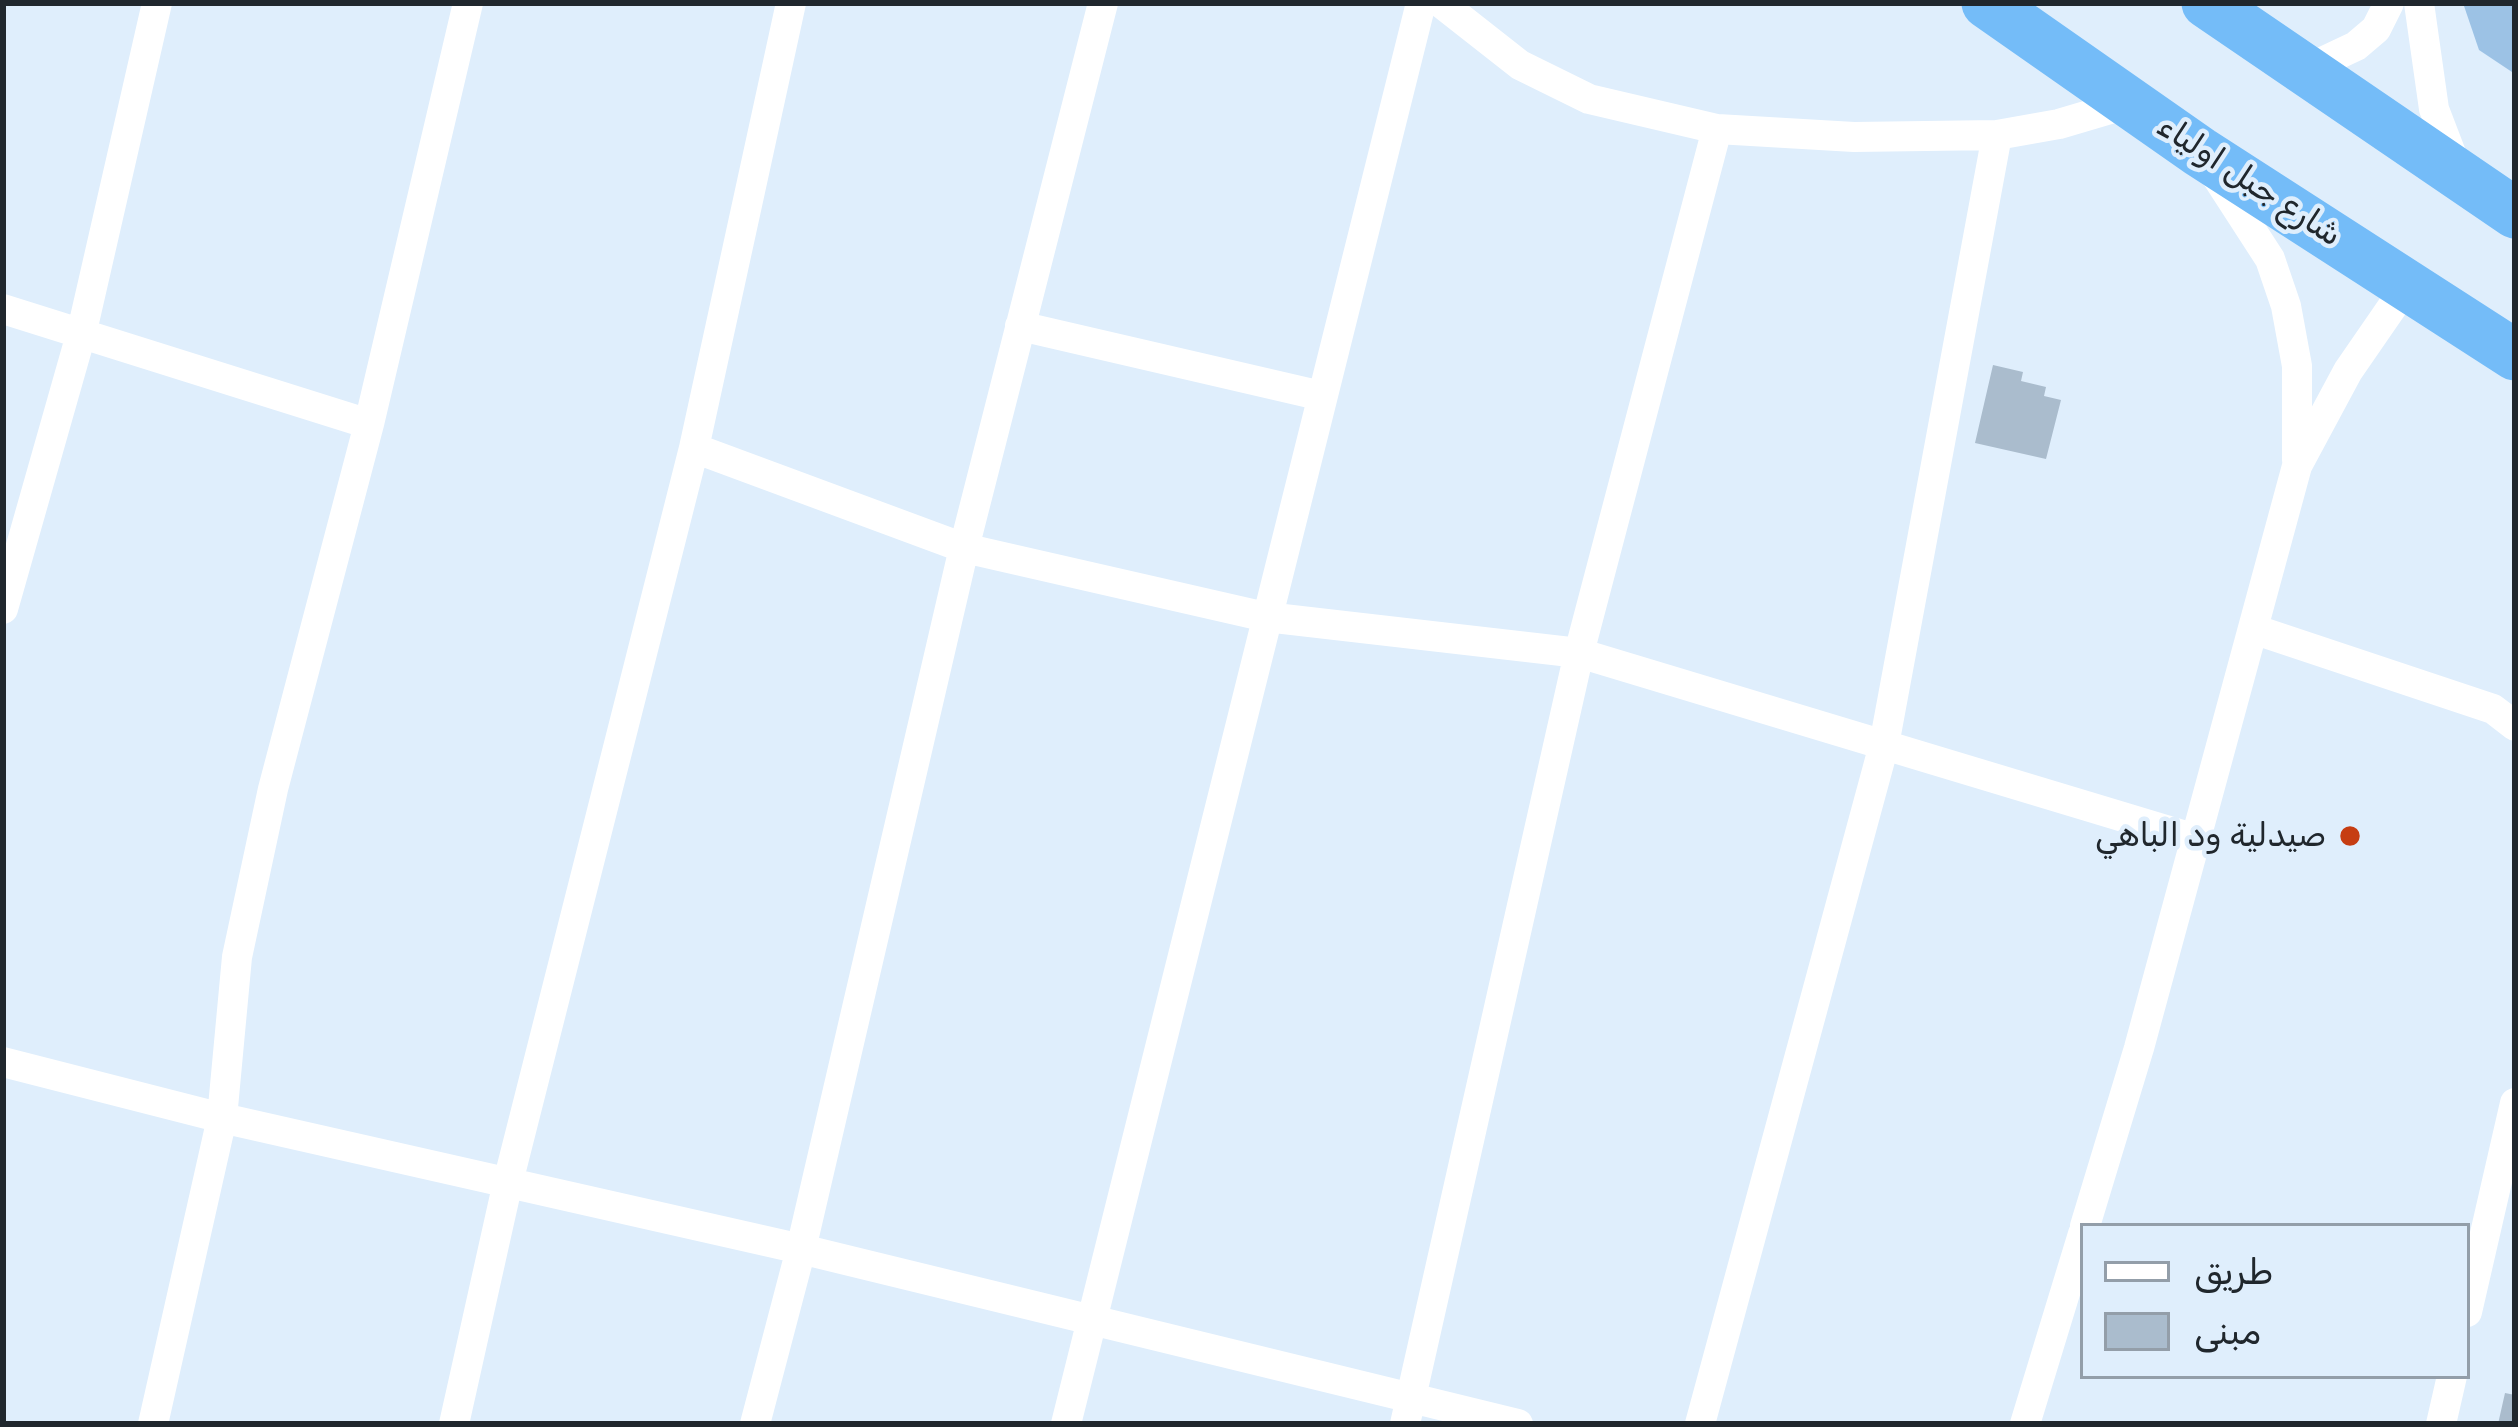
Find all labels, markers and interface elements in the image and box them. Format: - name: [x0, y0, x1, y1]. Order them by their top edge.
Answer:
- street label: شارع جبل اولياء: [2149, 107, 2349, 255]
- place label: صيدلية ود الباهي: [2095, 816, 2326, 856]
- marker: صيدلية ود الباهي: [2337, 823, 2363, 849]
- legend: [2080, 1223, 2470, 1379]
- text: طريق: [2194, 1250, 2273, 1293]
- text: مبنى: [2194, 1310, 2261, 1353]

